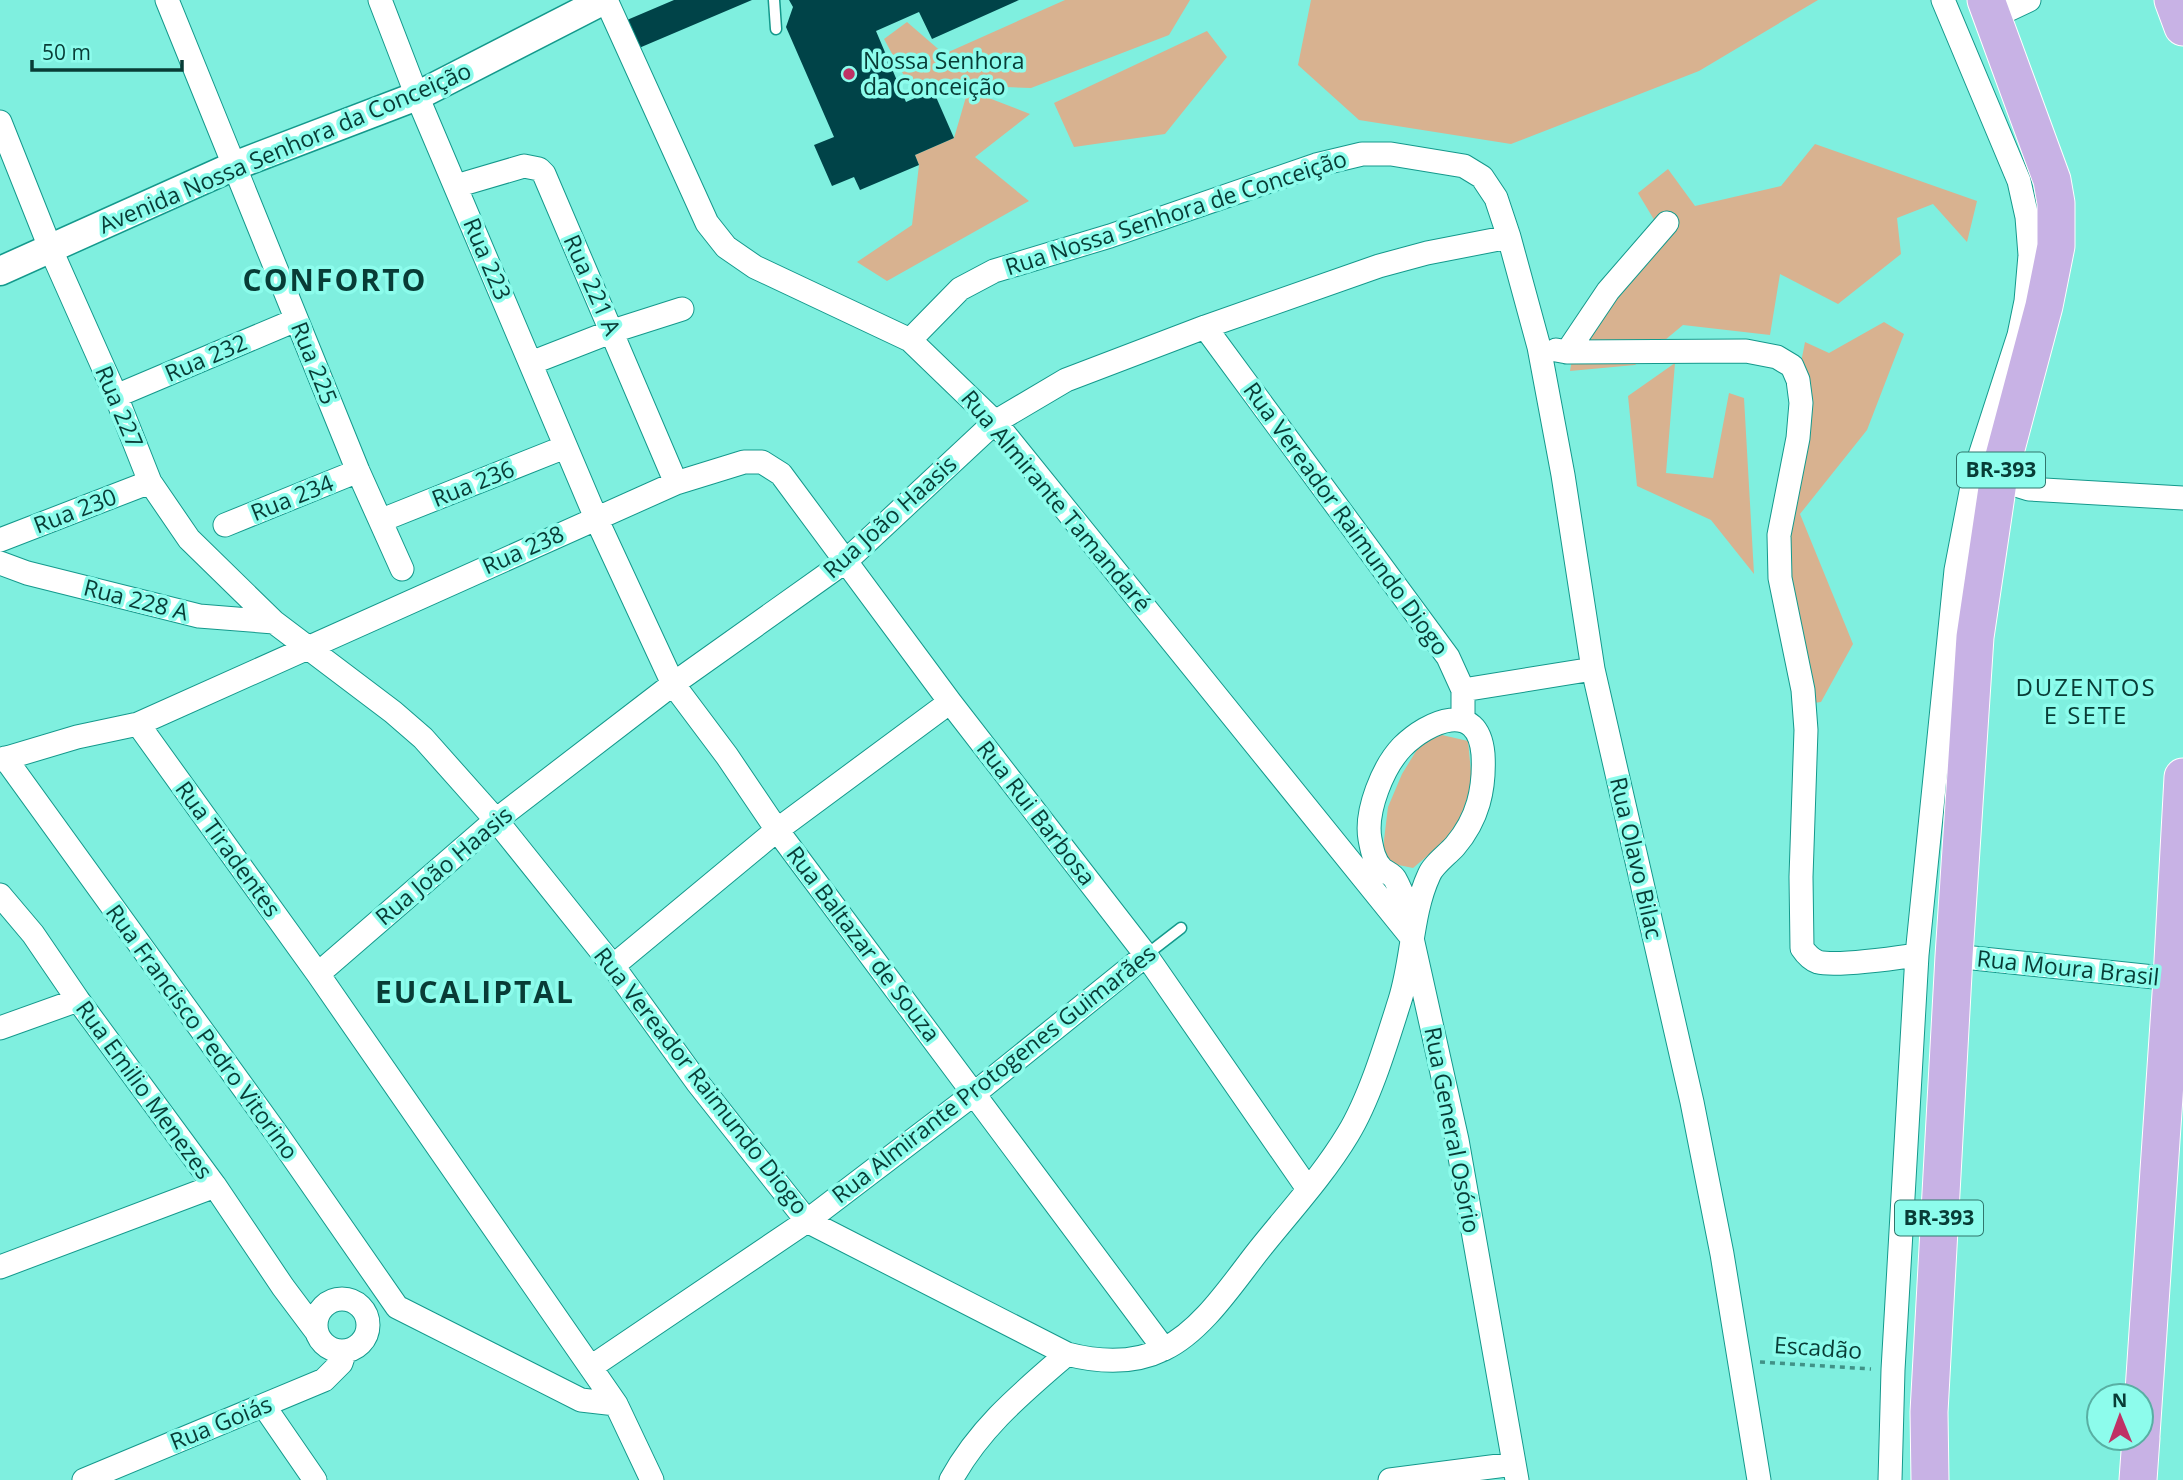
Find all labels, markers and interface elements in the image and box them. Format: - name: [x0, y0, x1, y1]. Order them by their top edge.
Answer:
- scale bar: [32, 28, 182, 72]
- text: 50 m: [42, 38, 91, 66]
- place label: Nossa Senhora da Conceição: [863, 44, 1025, 102]
- street label: Avenida Nossa Senhora da Conceição: [93, 54, 476, 240]
- marker: Nossa Senhora da Conceição: [841, 66, 857, 82]
- street label: Rua Nossa Senhora de Conceição: [1001, 142, 1351, 282]
- street label: Rua 223: [456, 213, 520, 305]
- street label: Rua 221 A: [557, 229, 629, 340]
- district label: CONFORTO: [243, 259, 427, 300]
- street label: Rua 225: [284, 317, 346, 409]
- street label: Rua 232: [160, 325, 252, 389]
- street label: Rua 227: [88, 361, 152, 453]
- street label: Rua Vereador Raimundo Diogo: [1237, 375, 1457, 662]
- street label: Rua Almirante Tamandaré: [954, 383, 1159, 618]
- street label: Rua João Haasis: [815, 448, 963, 585]
- street label: Rua 236: [427, 452, 519, 514]
- road number: BR-393: [1957, 452, 2045, 488]
- street label: Rua 234: [246, 466, 338, 528]
- street label: Rua 230: [29, 480, 121, 541]
- street label: Rua 238: [477, 517, 569, 581]
- street label: Rua 228 A: [80, 571, 192, 628]
- district label: DUZENTOS E SETE: [2015, 670, 2157, 731]
- street label: Rua Rui Barbosa: [970, 733, 1104, 892]
- street label: Rua Tiradentes: [169, 774, 289, 923]
- street label: Rua Olavo Bilac: [1603, 774, 1671, 942]
- street label: Rua João Haasis: [368, 798, 519, 932]
- street label: Rua Baltazar de Souza: [780, 839, 948, 1048]
- street label: Rua Francisco Pedro Vitorino: [99, 897, 306, 1166]
- street label: Rua Almirante Protogenes Guimarães: [825, 937, 1162, 1210]
- street label: Rua Vereador Raimundo Diogo: [587, 940, 816, 1221]
- street label: Rua Moura Brasil: [1975, 942, 2161, 993]
- district label: EUCALIPTAL: [375, 971, 575, 1012]
- street label: Rua Emilio Menezes: [69, 994, 221, 1185]
- street label: Rua General Osório: [1417, 1024, 1489, 1236]
- road number: BR-393: [1895, 1200, 1983, 1236]
- street label: Escadão: [1773, 1328, 1863, 1366]
- north arrow: [2085, 1382, 2155, 1452]
- street label: Rua Goiás: [165, 1387, 276, 1457]
- text: N: [2112, 1387, 2128, 1413]

